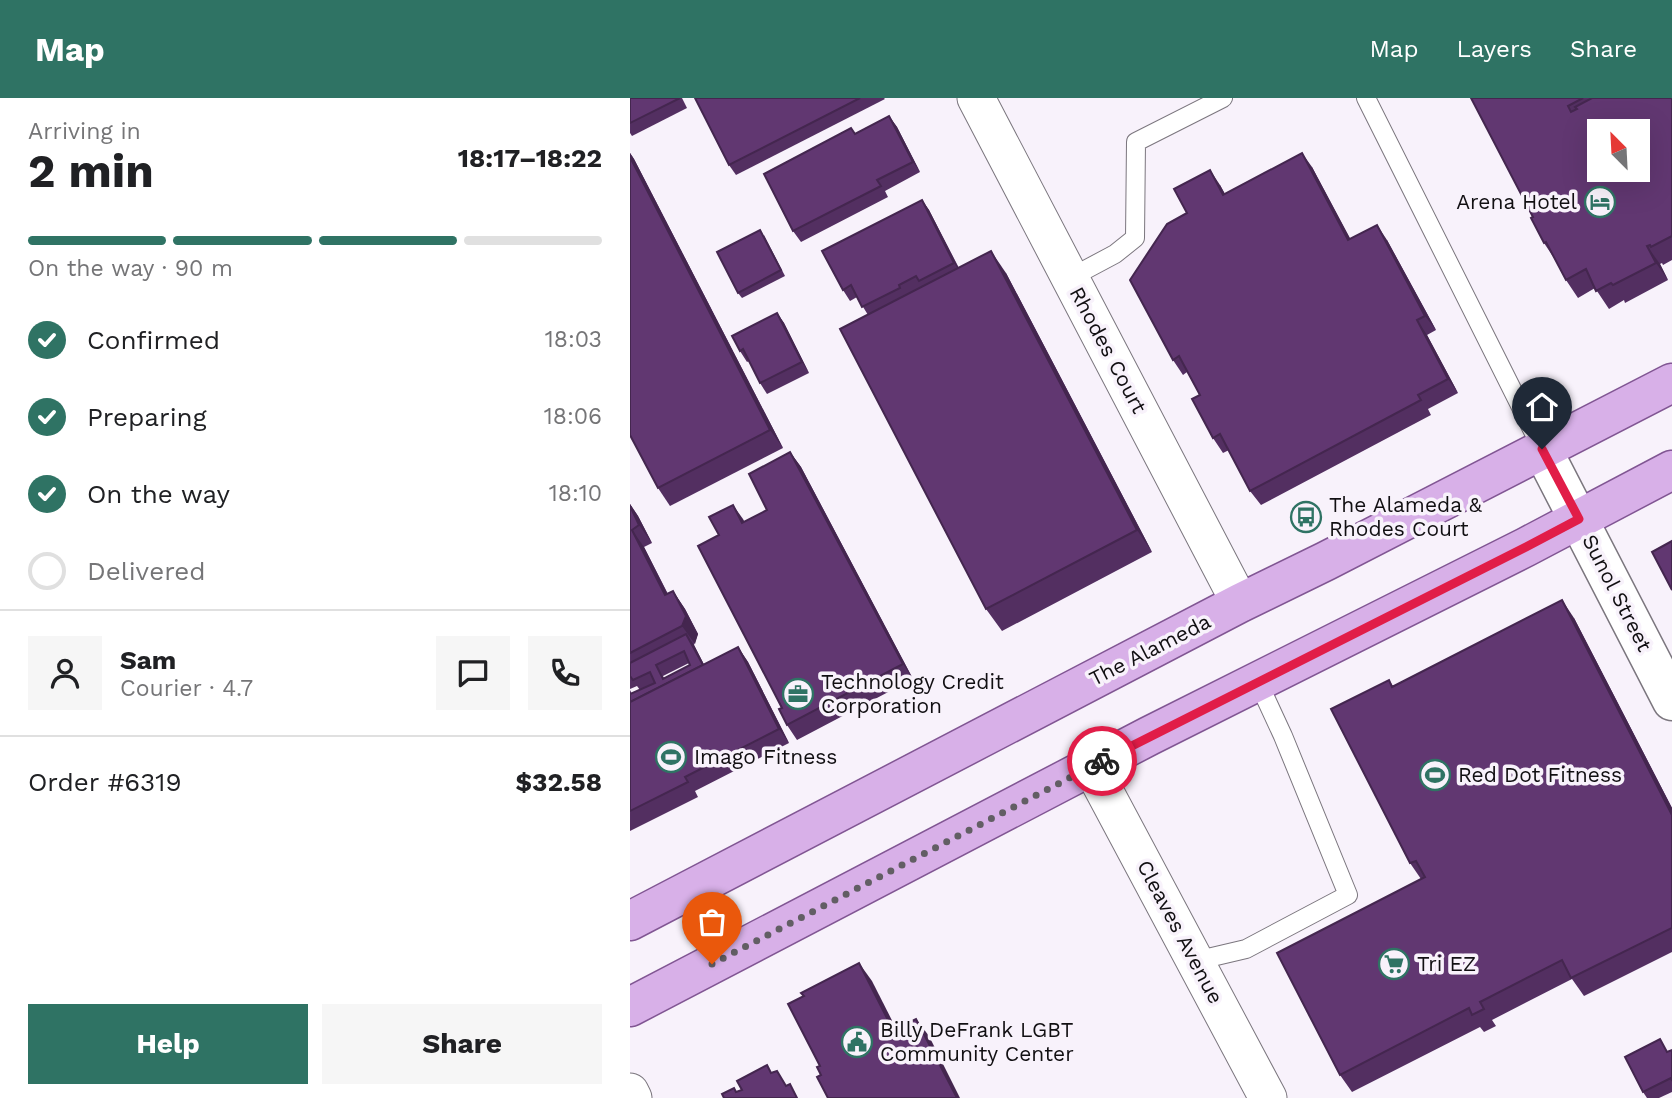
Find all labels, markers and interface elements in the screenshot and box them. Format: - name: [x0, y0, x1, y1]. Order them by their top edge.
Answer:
- text: Map: [35, 30, 105, 69]
- text: Map: [1370, 35, 1418, 63]
- text: Layers: [1456, 35, 1532, 63]
- text: Share: [1570, 35, 1637, 63]
- text: Arriving in: [28, 118, 141, 145]
- north arrow: [1587, 119, 1650, 182]
- map controls: [1587, 119, 1650, 182]
- text: 18:17–18:22: [458, 143, 602, 173]
- text: 2 min: [28, 144, 154, 198]
- hotel icon: Arena Hotel: [1583, 185, 1617, 219]
- place label: Arena Hotel: [1456, 189, 1578, 214]
- text: On the way · 90 m: [28, 255, 233, 282]
- street label: Rhodes Court: [1065, 282, 1152, 417]
- icon: check: [28, 321, 66, 359]
- text: Confirmed: [87, 325, 220, 355]
- text: 18:03: [545, 326, 602, 353]
- pin: [1512, 377, 1572, 449]
- icon: home: [1523, 388, 1561, 426]
- icon: check: [28, 398, 66, 436]
- text: Preparing: [87, 402, 207, 432]
- text: 18:06: [544, 403, 602, 430]
- icon: check: [28, 475, 66, 513]
- text: On the way: [87, 479, 230, 509]
- text: 18:10: [549, 480, 602, 507]
- place label: The Alameda & Rhodes Court: [1329, 492, 1483, 541]
- bus stop icon: The Alameda & Rhodes Court: [1289, 500, 1323, 534]
- street label: Sunol Street: [1577, 530, 1658, 656]
- text: Delivered: [87, 556, 206, 586]
- street label: The Alameda: [1085, 608, 1215, 691]
- button: person: [28, 636, 102, 710]
- button: chat: [436, 636, 510, 710]
- button: phone: [528, 636, 602, 710]
- text: Sam: [120, 645, 176, 675]
- place label: Technology Credit Corporation: [821, 669, 1004, 718]
- text: Courier · 4.7: [120, 675, 253, 702]
- office icon: Technology Credit Corporation: [781, 677, 815, 711]
- courier: [1067, 726, 1137, 796]
- sports icon: Imago Fitness: [654, 740, 688, 774]
- icon: bike: [1083, 742, 1121, 780]
- place label: Imago Fitness: [694, 744, 837, 769]
- sports icon: Red Dot Fitness: [1418, 758, 1452, 792]
- place label: Red Dot Fitness: [1458, 762, 1622, 787]
- text: Order #6319: [28, 767, 181, 797]
- text: $32.58: [515, 767, 602, 797]
- street label: Cleaves Avenue: [1132, 856, 1229, 1008]
- pin: [682, 892, 742, 964]
- icon: bag: [693, 903, 731, 941]
- supermarket icon: Tri EZ: [1377, 947, 1411, 981]
- place label: Tri EZ: [1417, 951, 1476, 976]
- button: Help: [28, 1004, 308, 1084]
- button: Share: [322, 1004, 602, 1084]
- place label: Billy DeFrank LGBT Community Center: [880, 1017, 1074, 1066]
- public building icon: Billy DeFrank LGBT Community Center: [840, 1025, 874, 1059]

